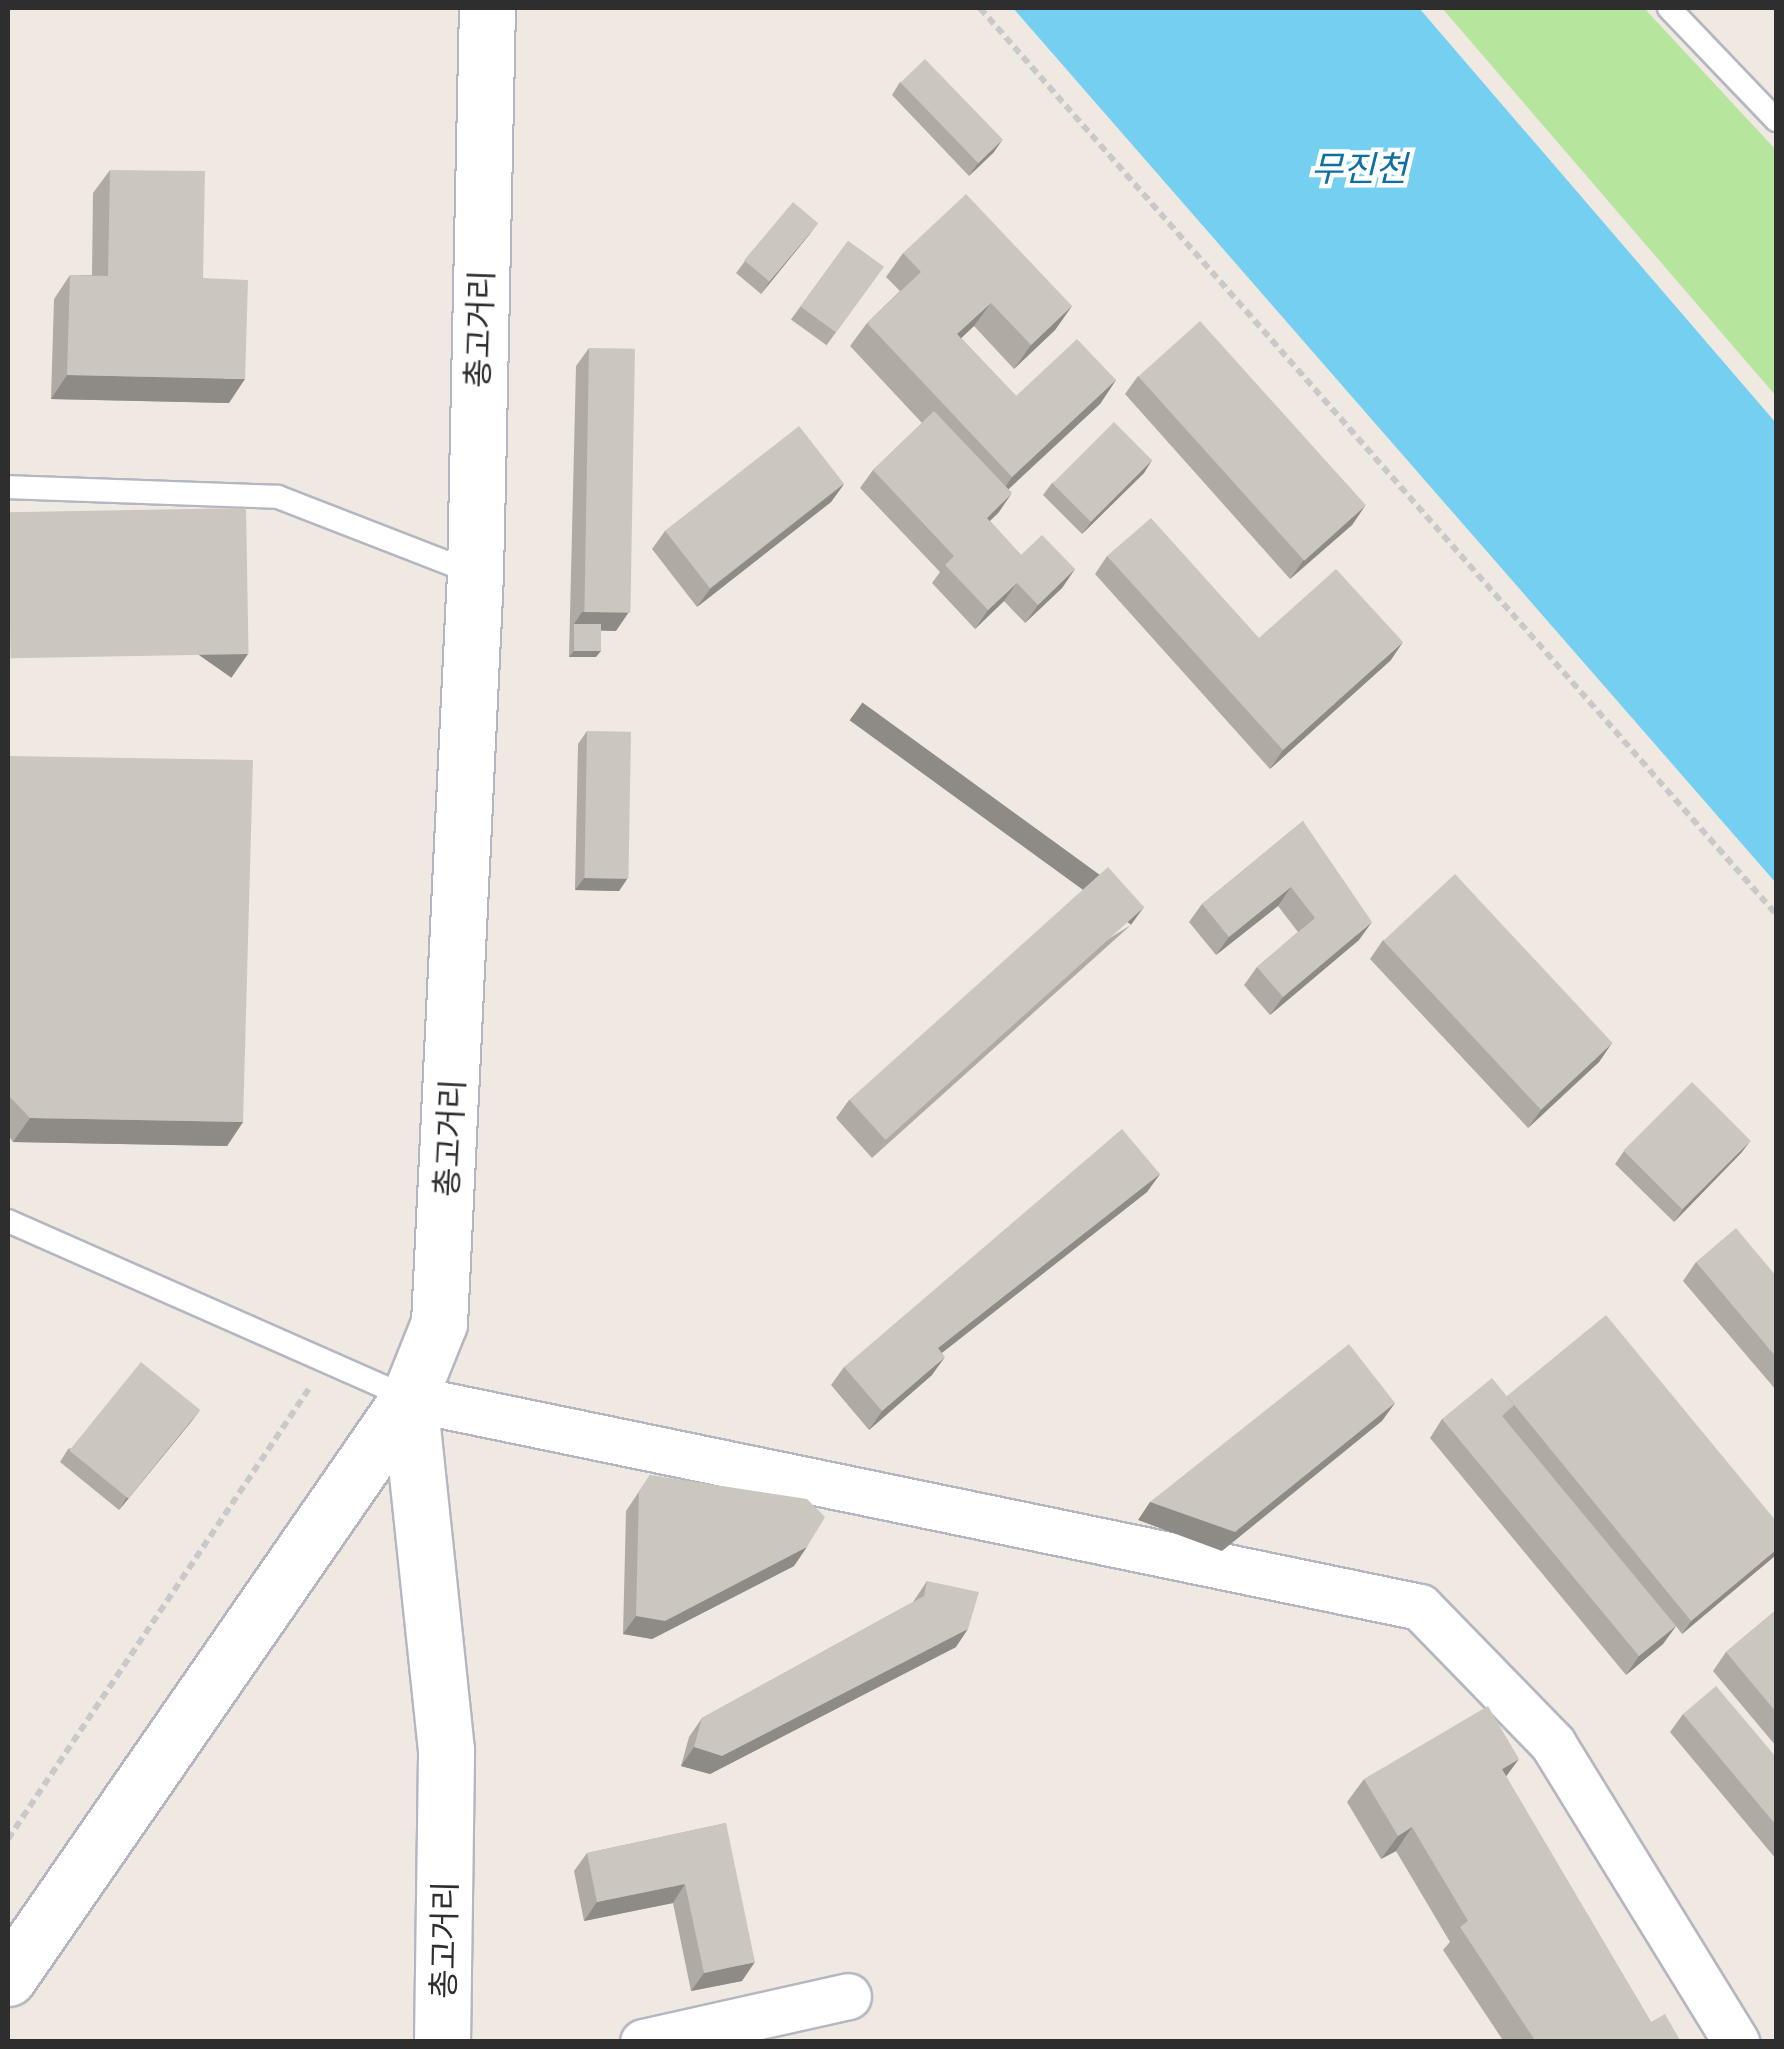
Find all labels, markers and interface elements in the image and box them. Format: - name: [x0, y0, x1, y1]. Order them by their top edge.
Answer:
- water label: 무진천: [1311, 146, 1407, 188]
- street label: 총고거리: [457, 269, 499, 389]
- street label: 총고거리: [426, 1078, 470, 1198]
- street label: 총고거리: [423, 1881, 463, 1999]

